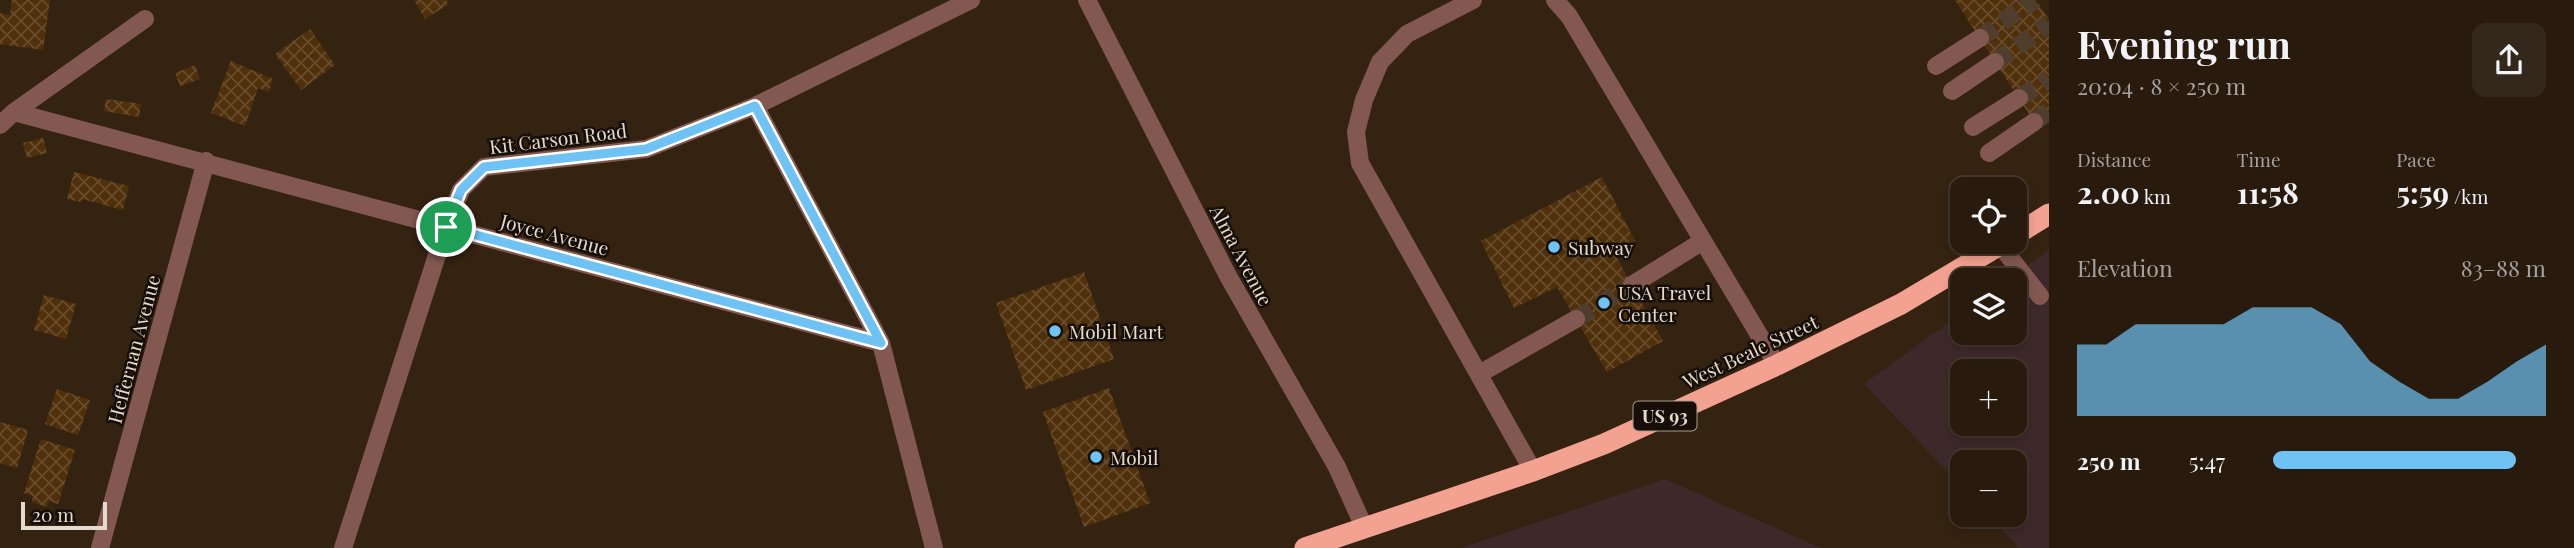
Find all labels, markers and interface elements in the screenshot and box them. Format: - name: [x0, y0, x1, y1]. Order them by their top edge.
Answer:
- text: Evening run: [2077, 18, 2291, 69]
- button: share: [2472, 23, 2546, 97]
- text: 20:04 · 8 × 250 m: [2077, 70, 2246, 101]
- street label: Kit Carson Road: [488, 117, 628, 159]
- text: Distance: [2077, 146, 2151, 172]
- text: Time: [2237, 146, 2281, 172]
- text: Pace: [2396, 146, 2436, 172]
- text: 2.00: [2077, 172, 2140, 212]
- text: 11:58: [2237, 172, 2299, 212]
- text: 5:59: [2396, 172, 2449, 212]
- map controls: [1950, 177, 2027, 527]
- button: locate: [1950, 177, 2027, 254]
- text: km: [2140, 183, 2171, 209]
- text: /km: [2449, 183, 2488, 209]
- pin: [416, 197, 476, 257]
- street label: Alma Avenue: [1204, 199, 1279, 310]
- street label: Joyce Avenue: [497, 207, 612, 261]
- icon: arrive: [427, 208, 465, 246]
- place label: Subway: [1568, 234, 1634, 260]
- marker: Subway: [1546, 239, 1562, 255]
- text: Elevation: [2077, 252, 2173, 283]
- text: 83–88 m: [2461, 252, 2546, 283]
- button: layers: [1950, 268, 2027, 345]
- street label: Heffernan Avenue: [101, 272, 165, 426]
- place label: USA Travel Center: [1618, 279, 1712, 327]
- marker: USA Travel Center: [1596, 295, 1612, 311]
- street label: West Beale Street: [1677, 308, 1822, 394]
- place label: Mobil Mart: [1069, 318, 1163, 344]
- marker: Mobil Mart: [1047, 323, 1063, 339]
- button: +: [1950, 359, 2027, 436]
- road number: US 93: [1634, 402, 1696, 430]
- place label: Mobil: [1110, 444, 1159, 470]
- text: 250 m: [2077, 445, 2141, 476]
- text: 5:47: [2189, 445, 2225, 476]
- marker: Mobil: [1088, 449, 1104, 465]
- button: −: [1950, 450, 2027, 527]
- scale bar: [21, 499, 107, 531]
- text: 20 m: [32, 501, 74, 527]

